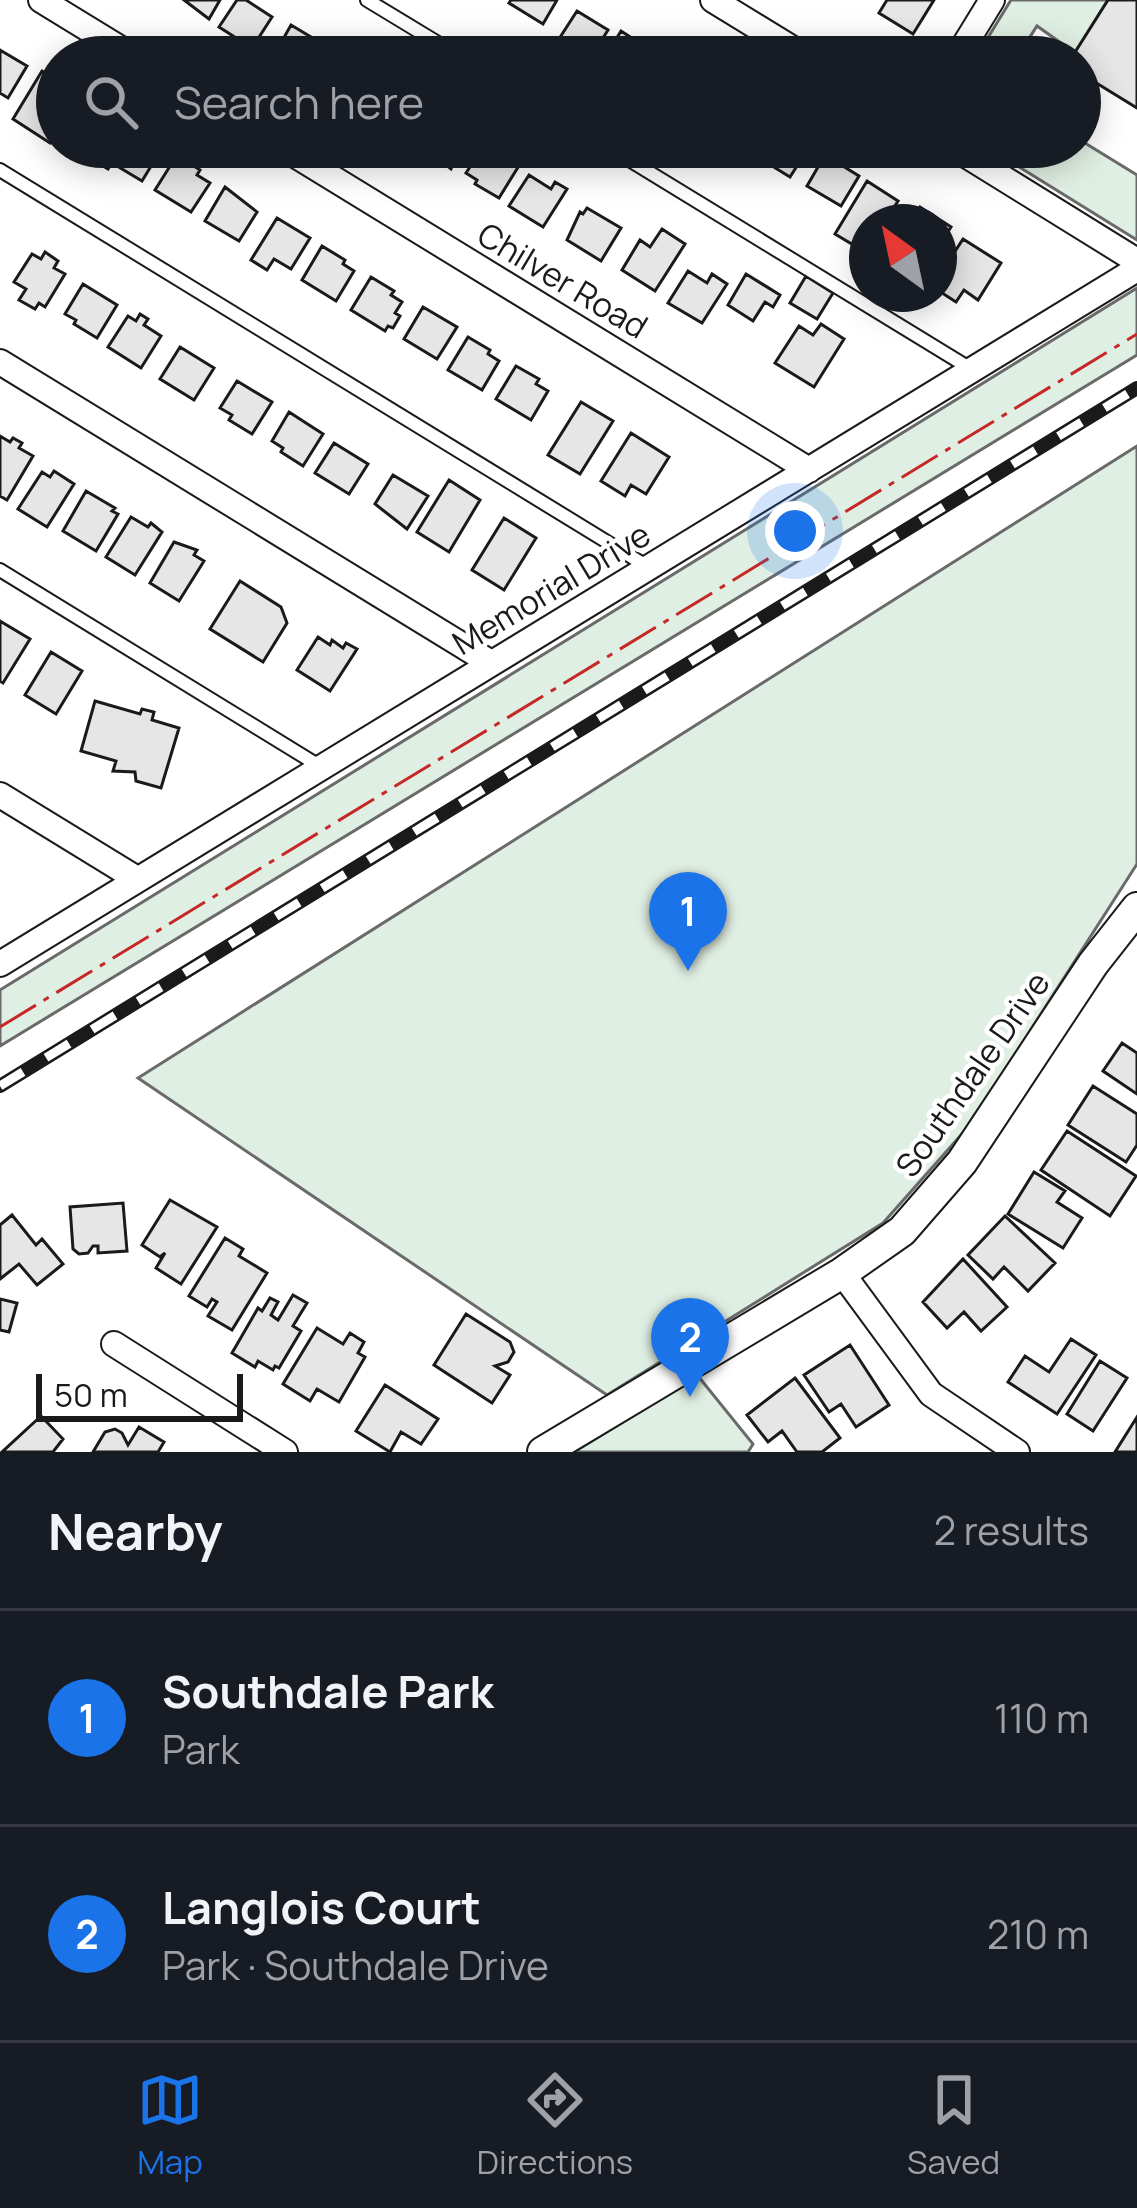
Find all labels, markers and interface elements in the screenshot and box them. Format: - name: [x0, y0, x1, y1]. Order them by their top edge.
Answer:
- search box: [36, 36, 1101, 168]
- icon: search: [78, 69, 144, 135]
- text: Search here: [174, 71, 424, 133]
- north arrow: [849, 204, 957, 312]
- street label: Chilver Road: [470, 212, 656, 348]
- your location: [765, 501, 825, 561]
- street label: Memorial Drive: [444, 511, 658, 665]
- pin: 1: [649, 872, 727, 971]
- street label: Southdale Drive: [884, 962, 1060, 1186]
- pin: 2: [651, 1298, 729, 1397]
- scale bar: [36, 1368, 243, 1421]
- text: 50 m: [54, 1372, 128, 1417]
- text: Nearby: [48, 1496, 223, 1565]
- text: 2 results: [934, 1503, 1089, 1557]
- text: Southdale Park: [162, 1660, 494, 1722]
- text: 1: [78, 1691, 96, 1745]
- text: 110 m: [994, 1691, 1089, 1745]
- text: Park: [162, 1722, 240, 1776]
- text: Langlois Court: [162, 1876, 481, 1938]
- text: 2: [75, 1907, 99, 1961]
- text: 210 m: [987, 1907, 1089, 1961]
- text: Park · Southdale Drive: [162, 1938, 549, 1992]
- tab: Map: [137, 2067, 203, 2184]
- tab: Directions: [477, 2067, 633, 2184]
- tab: Saved: [907, 2067, 1000, 2184]

